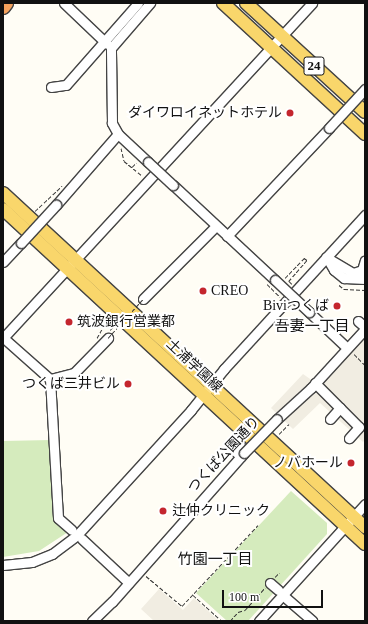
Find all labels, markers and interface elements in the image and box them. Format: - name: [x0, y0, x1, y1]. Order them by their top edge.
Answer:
- road number: 24: [303, 55, 325, 77]
- place label: ダイワロイネットホテル: [128, 105, 282, 121]
- marker: ダイワロイネットホテル: [285, 108, 295, 118]
- place label: CREO: [211, 283, 248, 299]
- marker: CREO: [198, 286, 208, 296]
- place label: Biviつくば: [263, 298, 329, 314]
- marker: Biviつくば: [332, 301, 342, 311]
- place label: 筑波銀行営業都: [77, 314, 175, 330]
- marker: 筑波銀行営業都: [64, 317, 74, 327]
- district label: 吾妻一丁目: [275, 318, 349, 336]
- street label: 土浦学園線: [163, 336, 225, 396]
- place label: つくば三井ビル: [22, 376, 120, 392]
- marker: つくば三井ビル: [123, 379, 133, 389]
- street label: つくば公園通り: [184, 413, 264, 497]
- place label: ノバホール: [273, 455, 343, 471]
- marker: ノバホール: [346, 458, 356, 468]
- place label: 辻仲クリニック: [172, 503, 270, 519]
- marker: 辻仲クリニック: [157, 505, 169, 517]
- district label: 竹園一丁目: [178, 551, 252, 569]
- scale bar: [224, 582, 325, 608]
- text: 100 m: [229, 590, 259, 604]

